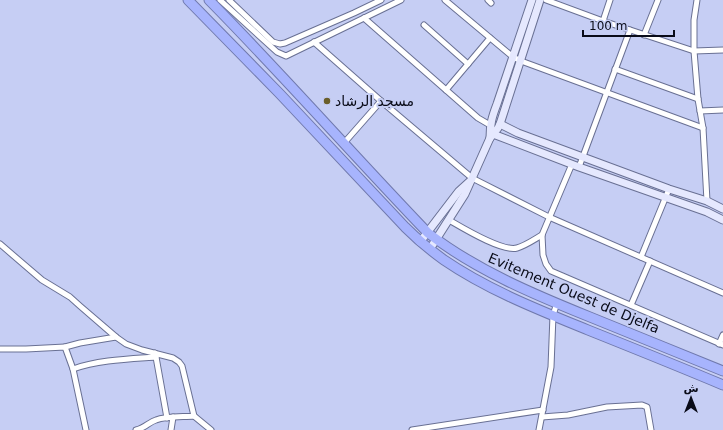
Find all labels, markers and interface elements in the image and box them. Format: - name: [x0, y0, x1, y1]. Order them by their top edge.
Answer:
- scale bar: [583, 12, 674, 38]
- text: 100 m: [589, 19, 627, 33]
- place label: مسجد الرشاد: [335, 93, 414, 110]
- marker: مسجد الرشاد: [322, 96, 332, 106]
- street label: Evitement Ouest de Djelfa: [486, 250, 662, 336]
- north arrow: [671, 378, 711, 418]
- text: ش: [683, 382, 699, 395]

